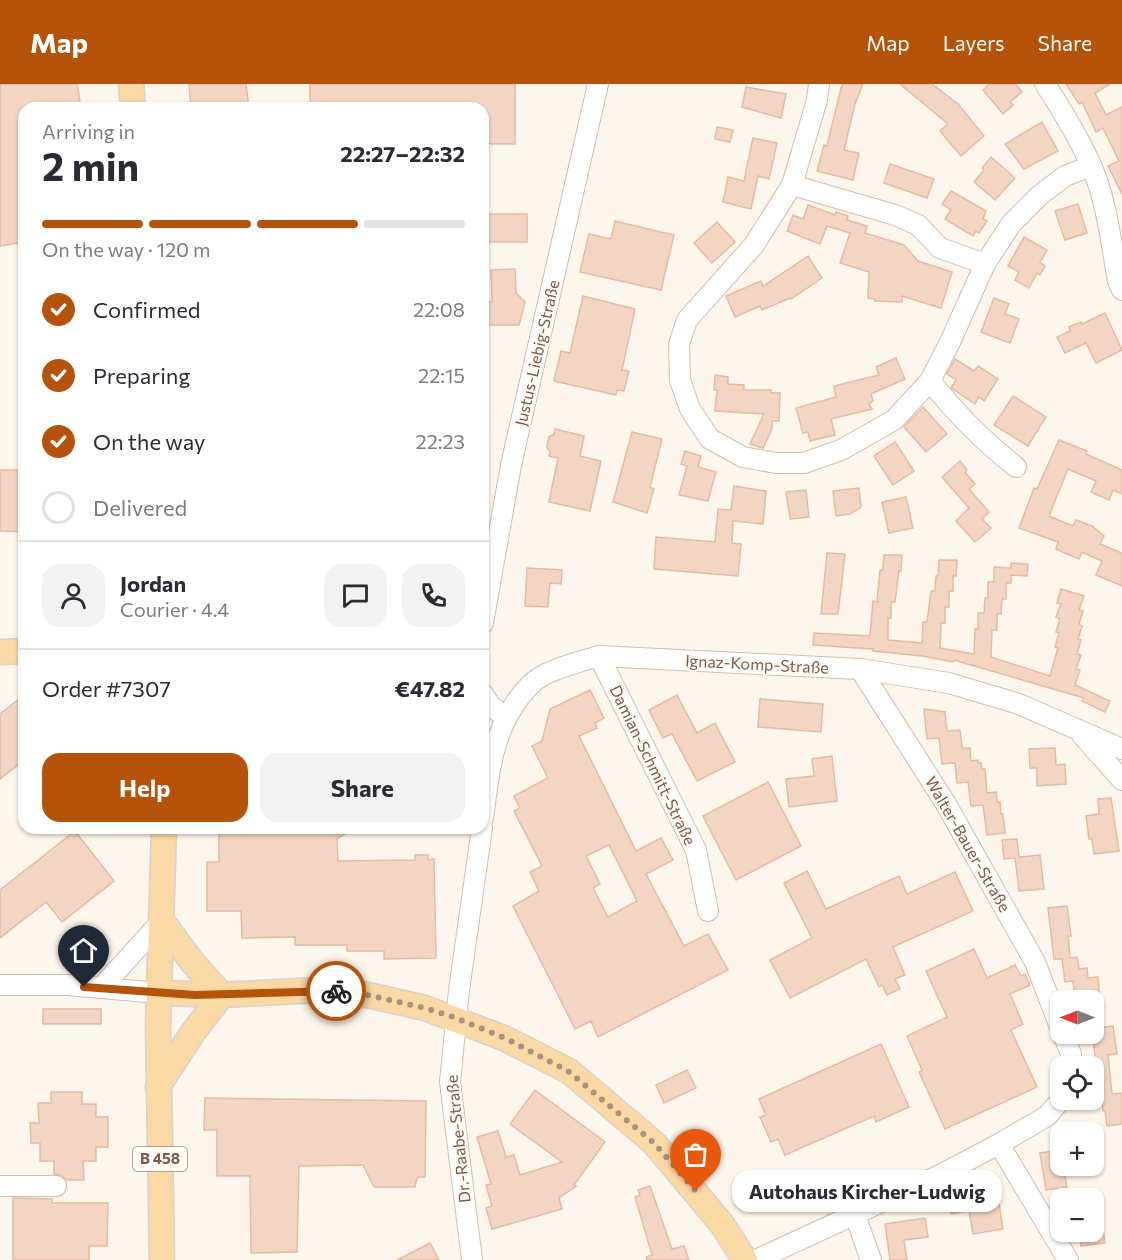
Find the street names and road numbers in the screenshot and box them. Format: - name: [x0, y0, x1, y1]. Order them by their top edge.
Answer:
- street label: Justus-Liebig-Straße: [510, 278, 563, 428]
- street label: Ignaz-Komp-Straße: [685, 650, 829, 677]
- street label: Damian-Schmitt-Straße: [606, 682, 700, 848]
- street label: Walter-Bauer-Straße: [922, 772, 1015, 915]
- street label: Dr.-Raabe-Straße: [441, 1074, 474, 1204]
- road number: B 458: [133, 1147, 187, 1171]

